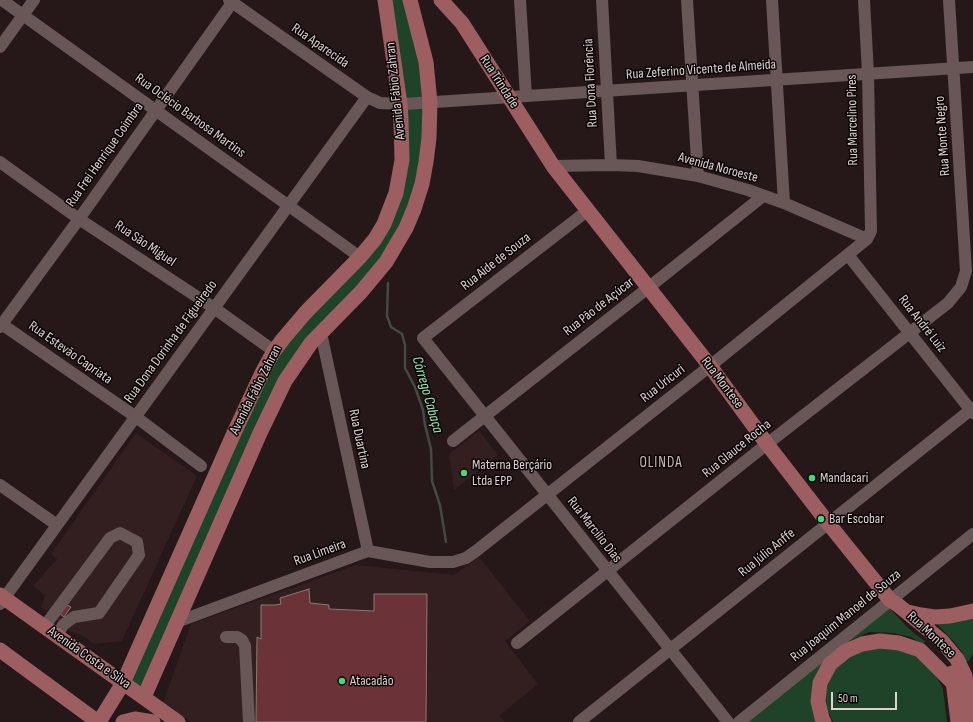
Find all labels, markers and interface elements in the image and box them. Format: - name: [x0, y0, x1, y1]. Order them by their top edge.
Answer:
- street label: Rua Aparecida: [288, 20, 352, 72]
- street label: Rua Dona Florência: [580, 38, 602, 128]
- street label: Avenida Fábio Zahran: [383, 41, 409, 141]
- street label: Rua Trindade: [476, 52, 522, 112]
- street label: Rua Zeferino Vicente de Almeida: [626, 56, 776, 84]
- street label: Rua Oclécio Barbosa Martins: [131, 70, 249, 162]
- street label: Rua Marcelino Pires: [844, 74, 862, 166]
- street label: Rua Monte Negro: [932, 95, 954, 177]
- street label: Rua Frei Henrique Coimbra: [63, 100, 147, 210]
- street label: Avenida Noroeste: [676, 149, 760, 187]
- street label: Rua São Miguel: [111, 217, 179, 271]
- street label: Rua Aide de Souza: [458, 230, 534, 294]
- street label: Rua Pão de Açúcar: [560, 274, 638, 340]
- street label: Rua Dona Dorinha de Figueiredo: [121, 277, 221, 407]
- street label: Rua André Luiz: [894, 292, 950, 356]
- street label: Rua Estevão Capriata: [25, 318, 115, 388]
- street label: Avenida Fábio Zahran: [226, 343, 286, 437]
- street label: Rua Montese: [697, 354, 747, 412]
- water label: Córrego Cabaça: [407, 355, 447, 435]
- street label: Rua Uricuri: [638, 362, 688, 406]
- street label: Rua Duartina: [344, 408, 374, 470]
- street label: Rua Glauce Rocha: [699, 416, 775, 482]
- district label: OLINDA: [639, 454, 683, 472]
- place label: Materna Berçário Ltda EPP: [472, 457, 552, 490]
- marker: Materna Berçário Ltda EPP: [459, 468, 469, 478]
- place label: Mandacari: [820, 470, 868, 486]
- marker: Mandacari: [807, 473, 817, 483]
- street label: Rua Marcílio Dias: [563, 494, 625, 566]
- place label: Bar Escobar: [829, 511, 884, 527]
- marker: Bar Escobar: [816, 514, 826, 524]
- street label: Rua Júlio Anffe: [735, 525, 799, 581]
- street label: Rua Limeira: [292, 536, 348, 570]
- street label: Rua Joaquim Manoel de Souza: [787, 566, 905, 666]
- street label: Rua Montese: [903, 608, 959, 662]
- street label: Avenida Costa e Silva: [44, 623, 134, 693]
- place label: Atacadão: [350, 673, 393, 689]
- marker: Atacadão: [337, 676, 347, 686]
- scale bar: [833, 684, 899, 710]
- text: 50 m: [838, 691, 858, 706]

